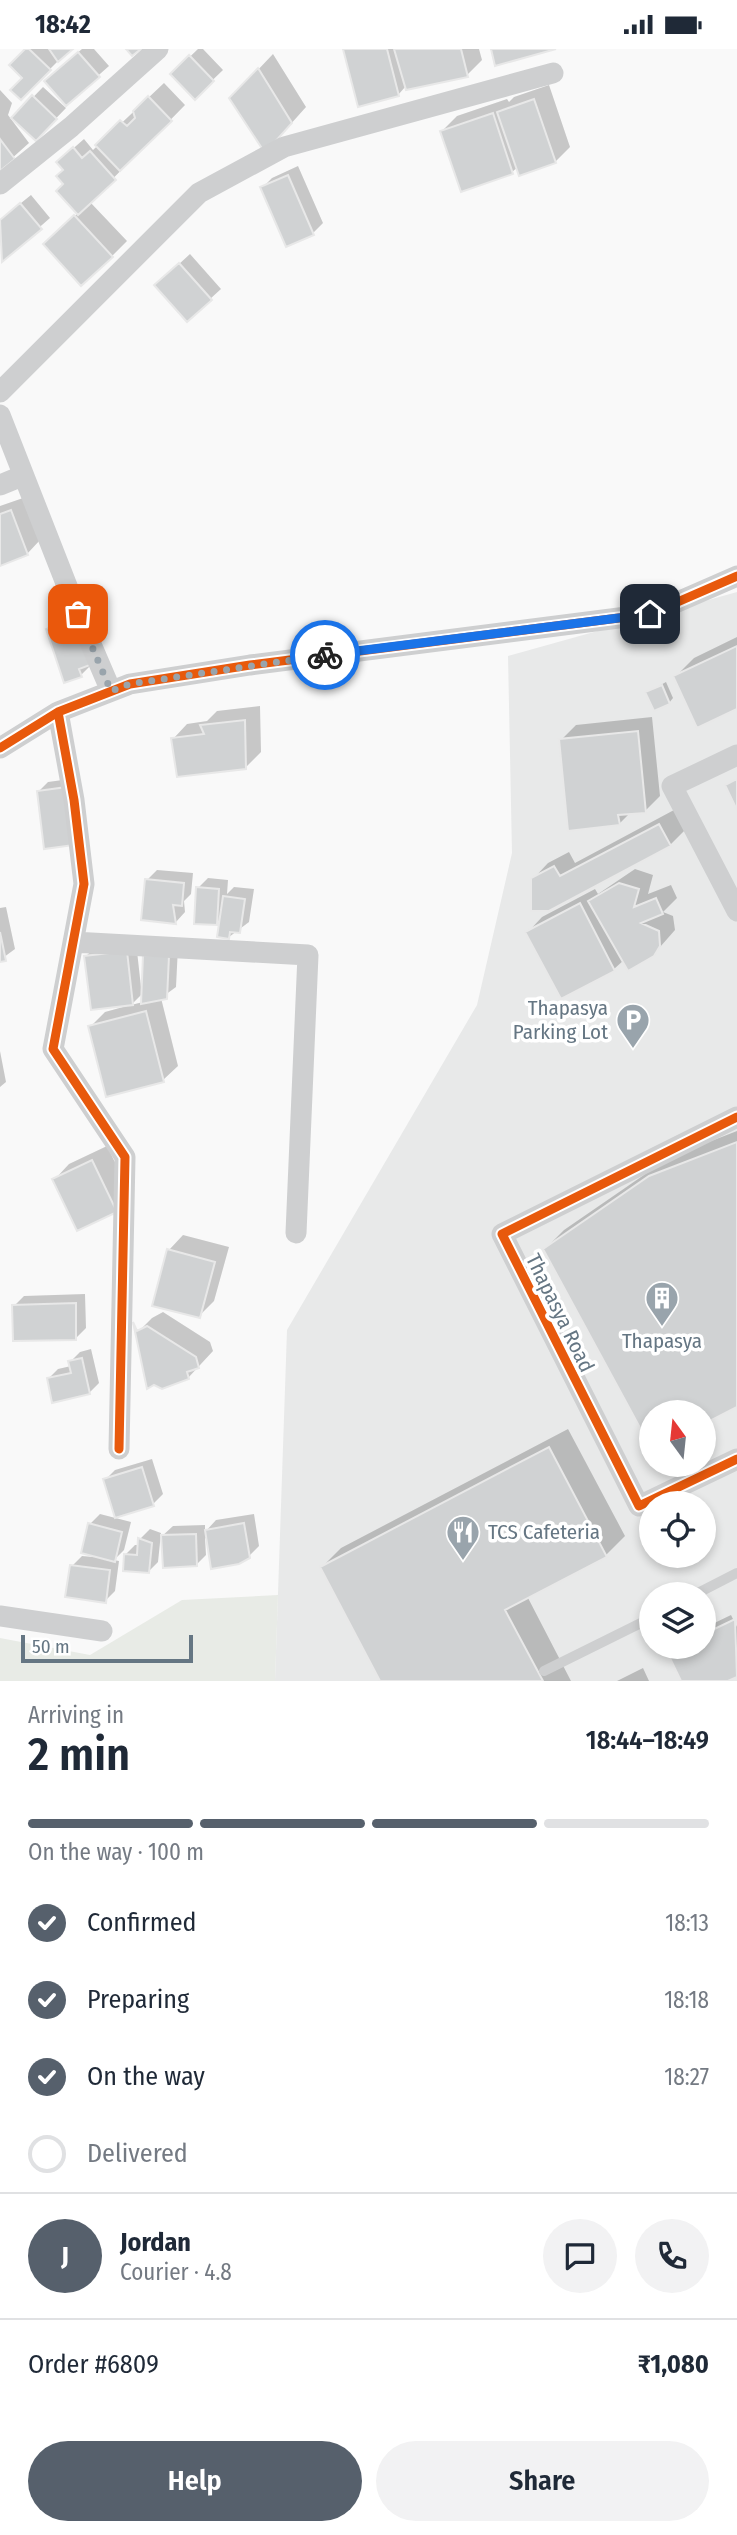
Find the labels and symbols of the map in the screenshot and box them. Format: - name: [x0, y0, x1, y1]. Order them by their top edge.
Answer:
- pin: [48, 584, 108, 644]
- pin: [620, 584, 680, 644]
- courier: [290, 620, 360, 690]
- place label: Thapasya Parking Lot: [513, 995, 608, 1045]
- parking icon: Thapasya Parking Lot: [614, 1001, 652, 1050]
- street label: Thapasya Road: [520, 1249, 600, 1377]
- building icon: Thapasya: [643, 1279, 681, 1328]
- place label: Thapasya: [622, 1328, 702, 1354]
- north arrow: [639, 1400, 716, 1477]
- restaurant icon: TCS Cafeteria: [444, 1513, 482, 1562]
- place label: TCS Cafeteria: [488, 1519, 600, 1545]
- scale bar: [21, 1632, 192, 1664]

